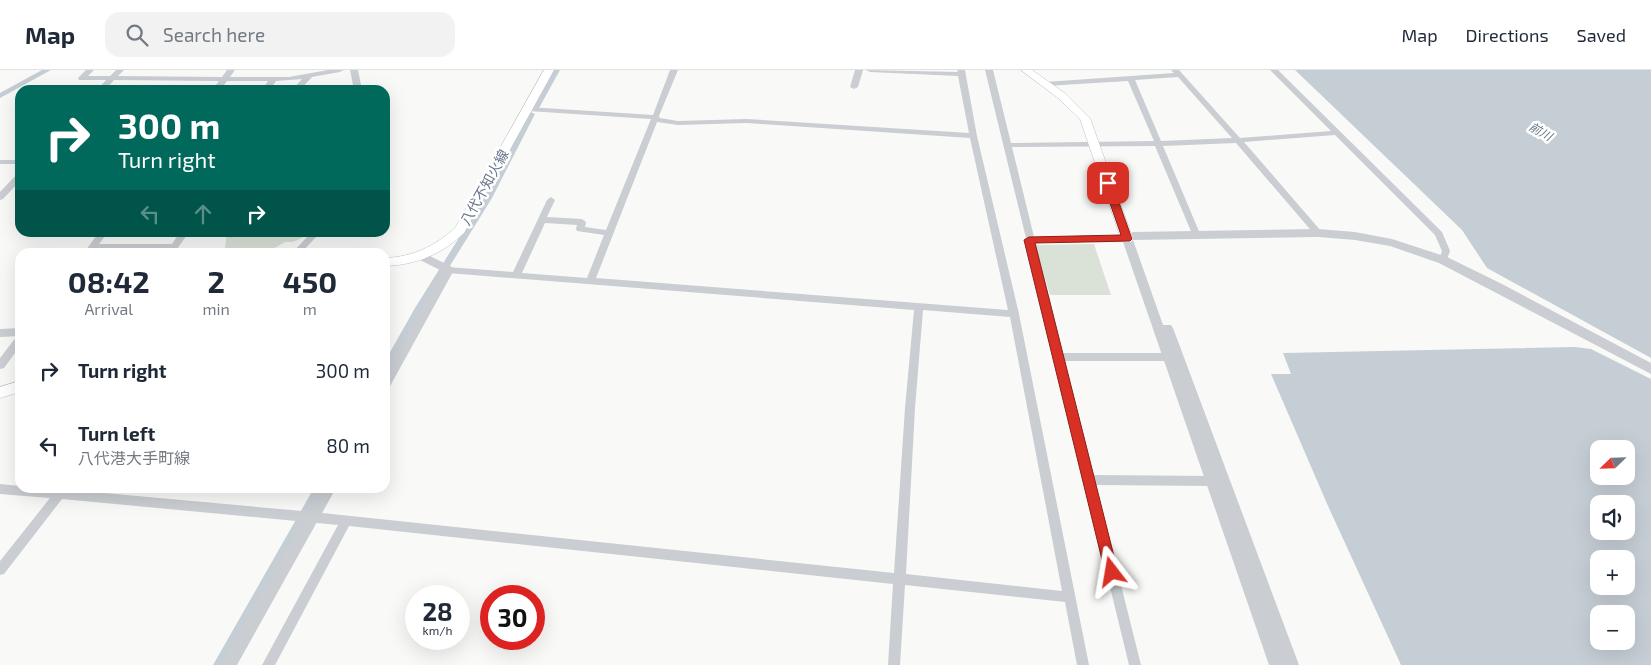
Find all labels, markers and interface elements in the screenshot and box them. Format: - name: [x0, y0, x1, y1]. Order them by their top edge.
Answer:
- search box: [105, 12, 455, 57]
- text: Map: [25, 20, 75, 49]
- icon: search: [123, 21, 151, 49]
- text: Search here: [163, 23, 265, 46]
- text: Map: [1401, 24, 1438, 46]
- text: Directions: [1466, 24, 1549, 46]
- text: Saved: [1577, 24, 1626, 46]
- text: 300 m: [118, 104, 220, 146]
- icon: right: [35, 105, 100, 170]
- water label: 前川: [1527, 119, 1557, 144]
- text: Turn right: [118, 146, 216, 172]
- street label: 八代不知火線: [456, 146, 512, 228]
- pin: [1087, 162, 1129, 204]
- icon: arrive: [1094, 169, 1122, 197]
- icon: left: [136, 200, 164, 228]
- icon: ahead: [189, 200, 217, 228]
- icon: right: [242, 200, 270, 228]
- text: 08:42: [68, 263, 150, 299]
- text: 2: [207, 263, 225, 299]
- text: 450: [283, 263, 337, 299]
- text: Arrival: [84, 299, 133, 318]
- text: min: [202, 299, 230, 318]
- text: m: [303, 299, 317, 318]
- icon: right: [35, 357, 63, 385]
- text: Turn right: [78, 359, 166, 382]
- text: 300 m: [316, 359, 370, 382]
- text: Turn left: [78, 422, 155, 445]
- icon: left: [35, 432, 63, 460]
- text: 80 m: [326, 434, 370, 457]
- north arrow: [1590, 440, 1635, 485]
- map controls: [1590, 440, 1635, 650]
- text: 八代港大手町線: [78, 448, 190, 467]
- button: sound: [1590, 495, 1635, 540]
- position arrow: [1085, 545, 1137, 597]
- button: +: [1590, 550, 1635, 595]
- speed limit sign: 30: [480, 585, 545, 650]
- text: 28: [422, 596, 453, 626]
- button: −: [1590, 605, 1635, 650]
- text: km/h: [423, 623, 452, 637]

